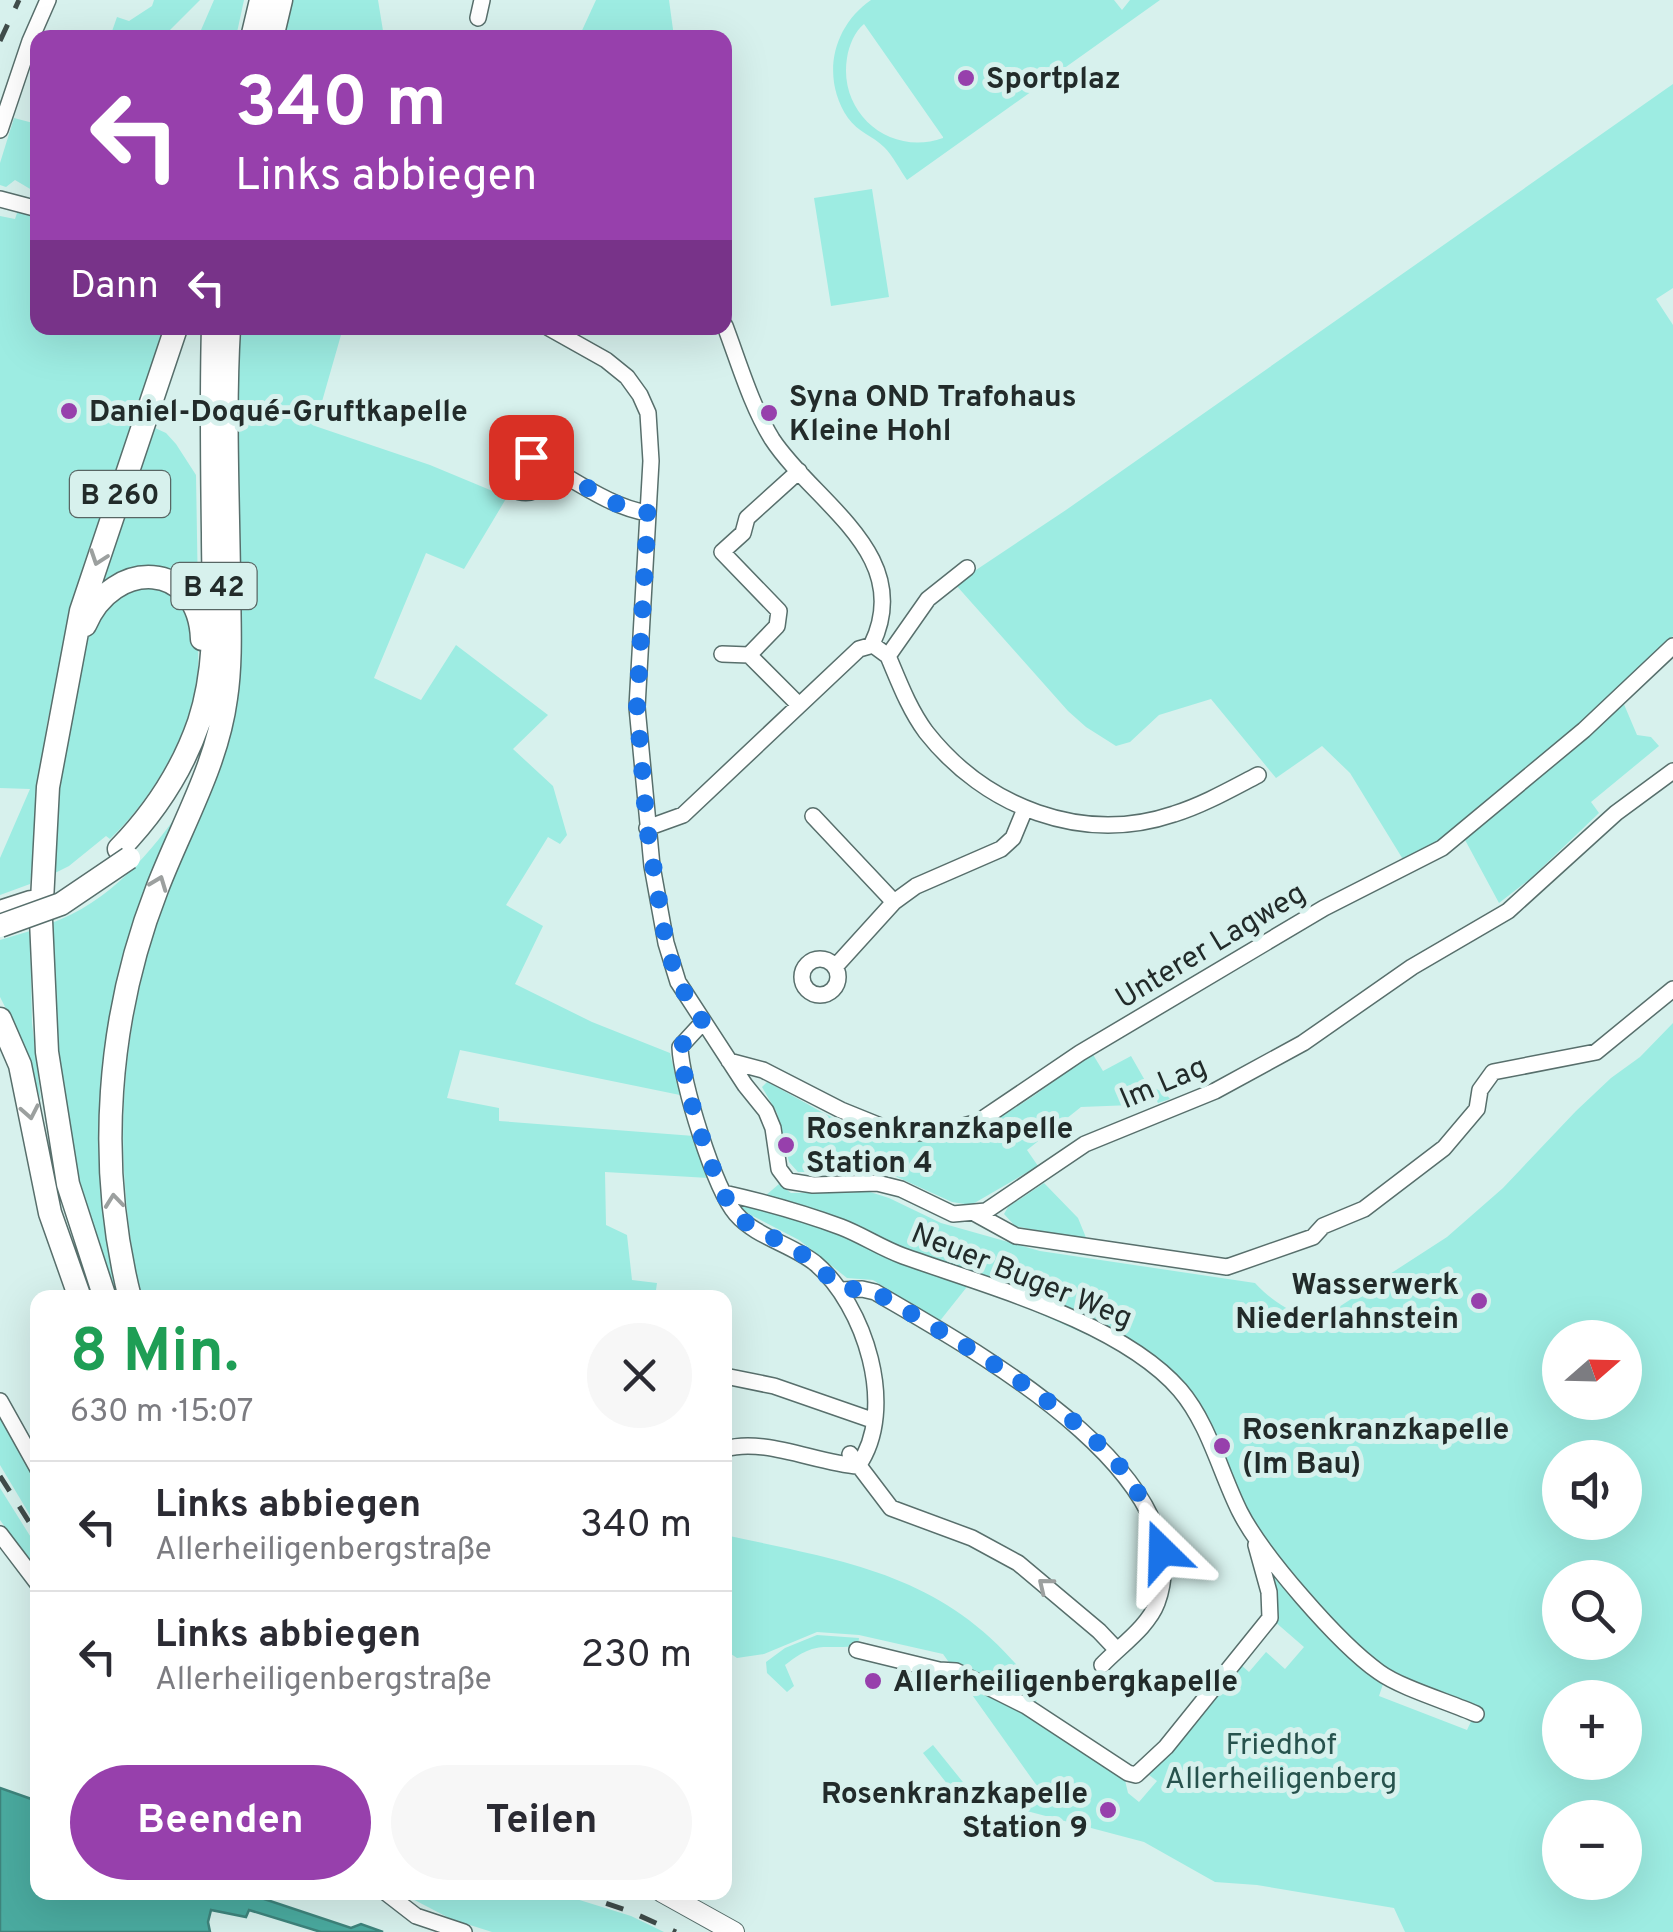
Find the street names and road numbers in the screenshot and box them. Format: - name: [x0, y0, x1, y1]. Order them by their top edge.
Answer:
- road number: B 260: [70, 471, 170, 517]
- road number: B 42: [172, 563, 256, 609]
- street label: Unterer Lagweg: [1109, 876, 1313, 1018]
- street label: Im Lag: [1115, 1050, 1213, 1119]
- street label: Neuer Buger Weg: [905, 1216, 1137, 1339]

